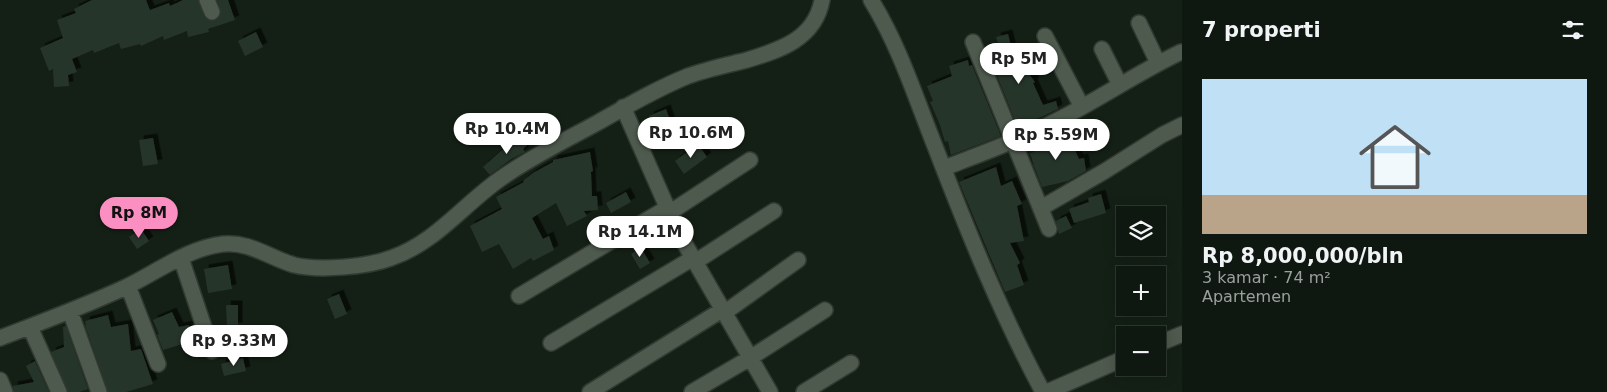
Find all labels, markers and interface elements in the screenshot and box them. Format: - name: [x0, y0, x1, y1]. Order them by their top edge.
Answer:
- icon: filters: [1559, 16, 1587, 44]
- text: 7 properti: [1202, 18, 1321, 42]
- pin: Rp 5M: [984, 42, 1054, 85]
- text: Rp 5M: [991, 49, 1047, 68]
- pin: Rp 10.4M: [455, 112, 559, 155]
- icon: home: [1350, 112, 1440, 202]
- pin: Rp 10.6M: [639, 116, 743, 159]
- text: Rp 10.4M: [465, 119, 549, 138]
- pin: Rp 5.59M: [1004, 119, 1108, 161]
- text: Rp 10.6M: [649, 123, 733, 142]
- text: Rp 5.59M: [1014, 125, 1098, 144]
- pin: Rp 8M: [104, 196, 174, 239]
- text: Rp 8M: [111, 203, 167, 222]
- map controls: [1116, 206, 1166, 376]
- button: layers: [1116, 206, 1166, 256]
- pin: Rp 14.1M: [588, 216, 692, 258]
- text: Rp 14.1M: [598, 222, 682, 241]
- text: Rp 8,000,000/bln: [1202, 244, 1404, 268]
- button: +: [1116, 266, 1166, 316]
- text: 3 kamar · 74 m²: [1202, 268, 1331, 287]
- text: Apartemen: [1202, 287, 1291, 306]
- pin: Rp 9.33M: [182, 324, 286, 367]
- button: −: [1116, 326, 1166, 376]
- text: Rp 9.33M: [192, 331, 276, 350]

